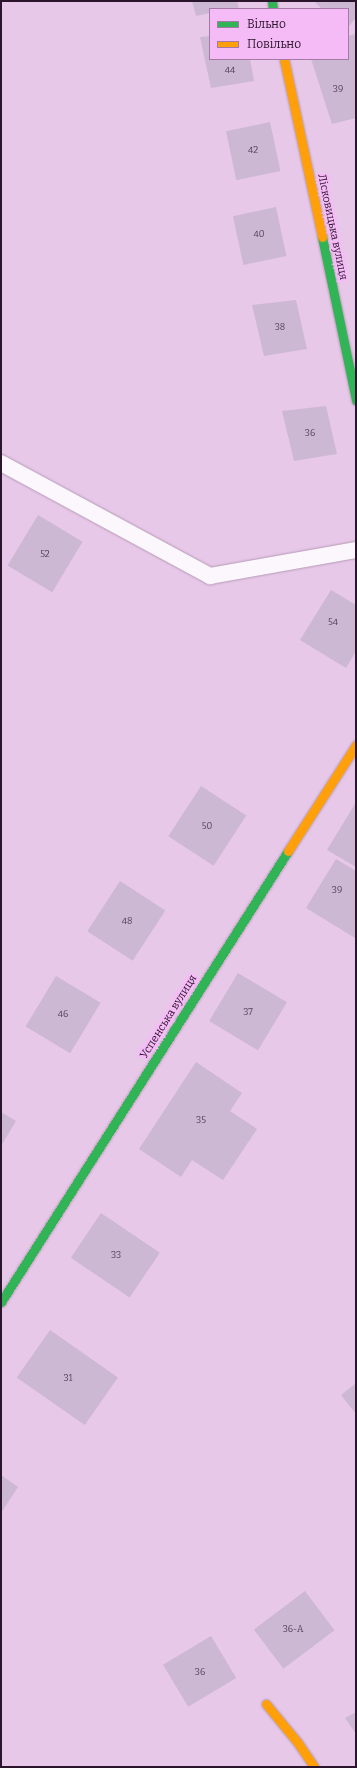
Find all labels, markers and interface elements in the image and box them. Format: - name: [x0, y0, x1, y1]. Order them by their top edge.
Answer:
- legend: [209, 8, 349, 60]
- text: Вільно: [247, 17, 286, 31]
- text: Повільно: [247, 37, 301, 51]
- house number: 44: [225, 65, 235, 75]
- house number: 39: [333, 84, 343, 94]
- house number: 42: [248, 145, 258, 155]
- street label: Лісковицька вулиця: [314, 173, 350, 281]
- house number: 40: [253, 229, 265, 239]
- house number: 38: [275, 322, 285, 332]
- house number: 36: [305, 428, 315, 438]
- house number: 52: [40, 549, 50, 559]
- house number: 54: [328, 617, 338, 627]
- house number: 50: [202, 821, 212, 831]
- house number: 39: [332, 885, 342, 895]
- house number: 48: [122, 916, 132, 926]
- street label: Успенська вулиця: [138, 973, 200, 1061]
- house number: 37: [243, 1007, 253, 1017]
- house number: 46: [58, 1009, 68, 1019]
- house number: 35: [196, 1115, 206, 1125]
- house number: 33: [111, 1250, 121, 1260]
- house number: 31: [64, 1373, 72, 1383]
- house number: 36-А: [283, 1624, 303, 1634]
- house number: 36: [195, 1667, 205, 1677]

